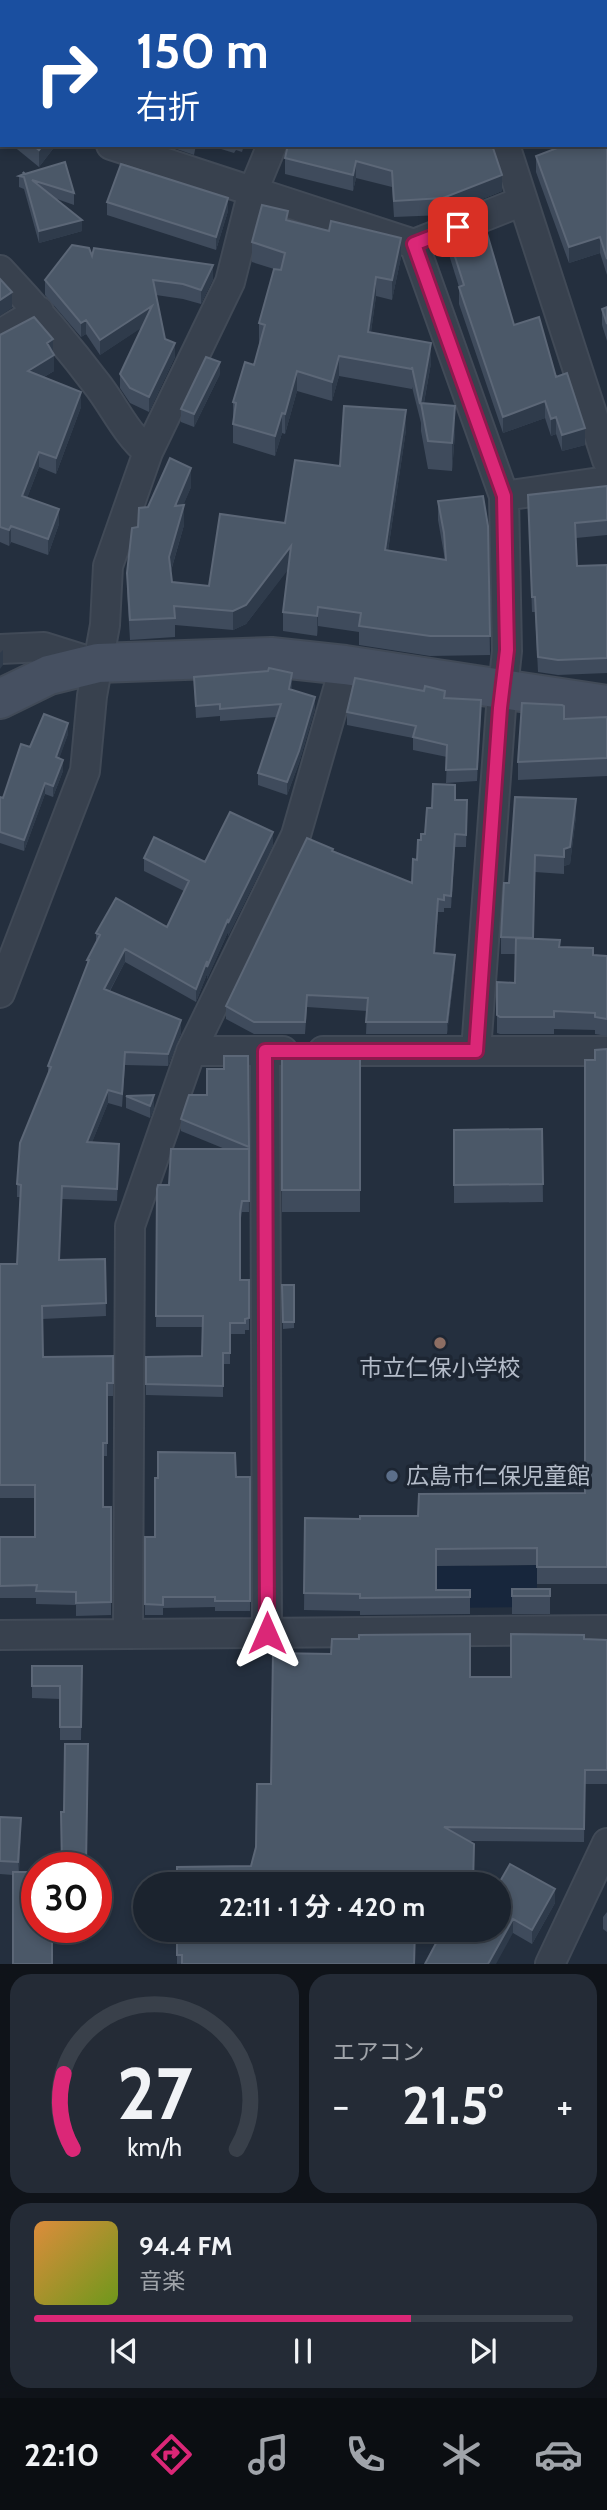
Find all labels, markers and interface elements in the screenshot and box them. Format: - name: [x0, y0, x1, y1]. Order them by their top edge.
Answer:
- text: 150 m: [136, 21, 269, 80]
- icon: right: [21, 28, 112, 119]
- text: 右折: [136, 87, 200, 126]
- pin: [428, 197, 488, 257]
- icon: arrive: [439, 208, 477, 246]
- marker: 市立仁保小学校: [432, 1335, 448, 1351]
- place label: 市立仁保小学校: [360, 1354, 521, 1382]
- place label: 広島市仁保児童館: [406, 1462, 590, 1490]
- marker: 広島市仁保児童館: [384, 1468, 400, 1484]
- position arrow: [230, 1596, 304, 1670]
- speed limit sign: 30: [21, 1852, 112, 1943]
- text: 22:11 · 1 分 · 420 m: [219, 1891, 425, 1923]
- text: エアコン: [333, 2038, 425, 2066]
- text: 27: [116, 2050, 192, 2138]
- text: 21.5°: [402, 2074, 503, 2137]
- text: −: [333, 2082, 349, 2129]
- text: +: [556, 2082, 573, 2129]
- text: km/h: [127, 2132, 182, 2162]
- text: 94.4 FM: [139, 2230, 232, 2262]
- text: 音楽: [139, 2267, 185, 2295]
- icon: previous: [105, 2332, 143, 2370]
- icon: pause: [284, 2332, 322, 2370]
- icon: next: [464, 2332, 502, 2370]
- icon: directions: [147, 2430, 196, 2479]
- icon: music: [244, 2430, 293, 2479]
- icon: phone: [341, 2430, 390, 2479]
- icon: climate: [437, 2430, 486, 2479]
- icon: car: [534, 2430, 583, 2479]
- text: 22:10: [24, 2435, 99, 2474]

